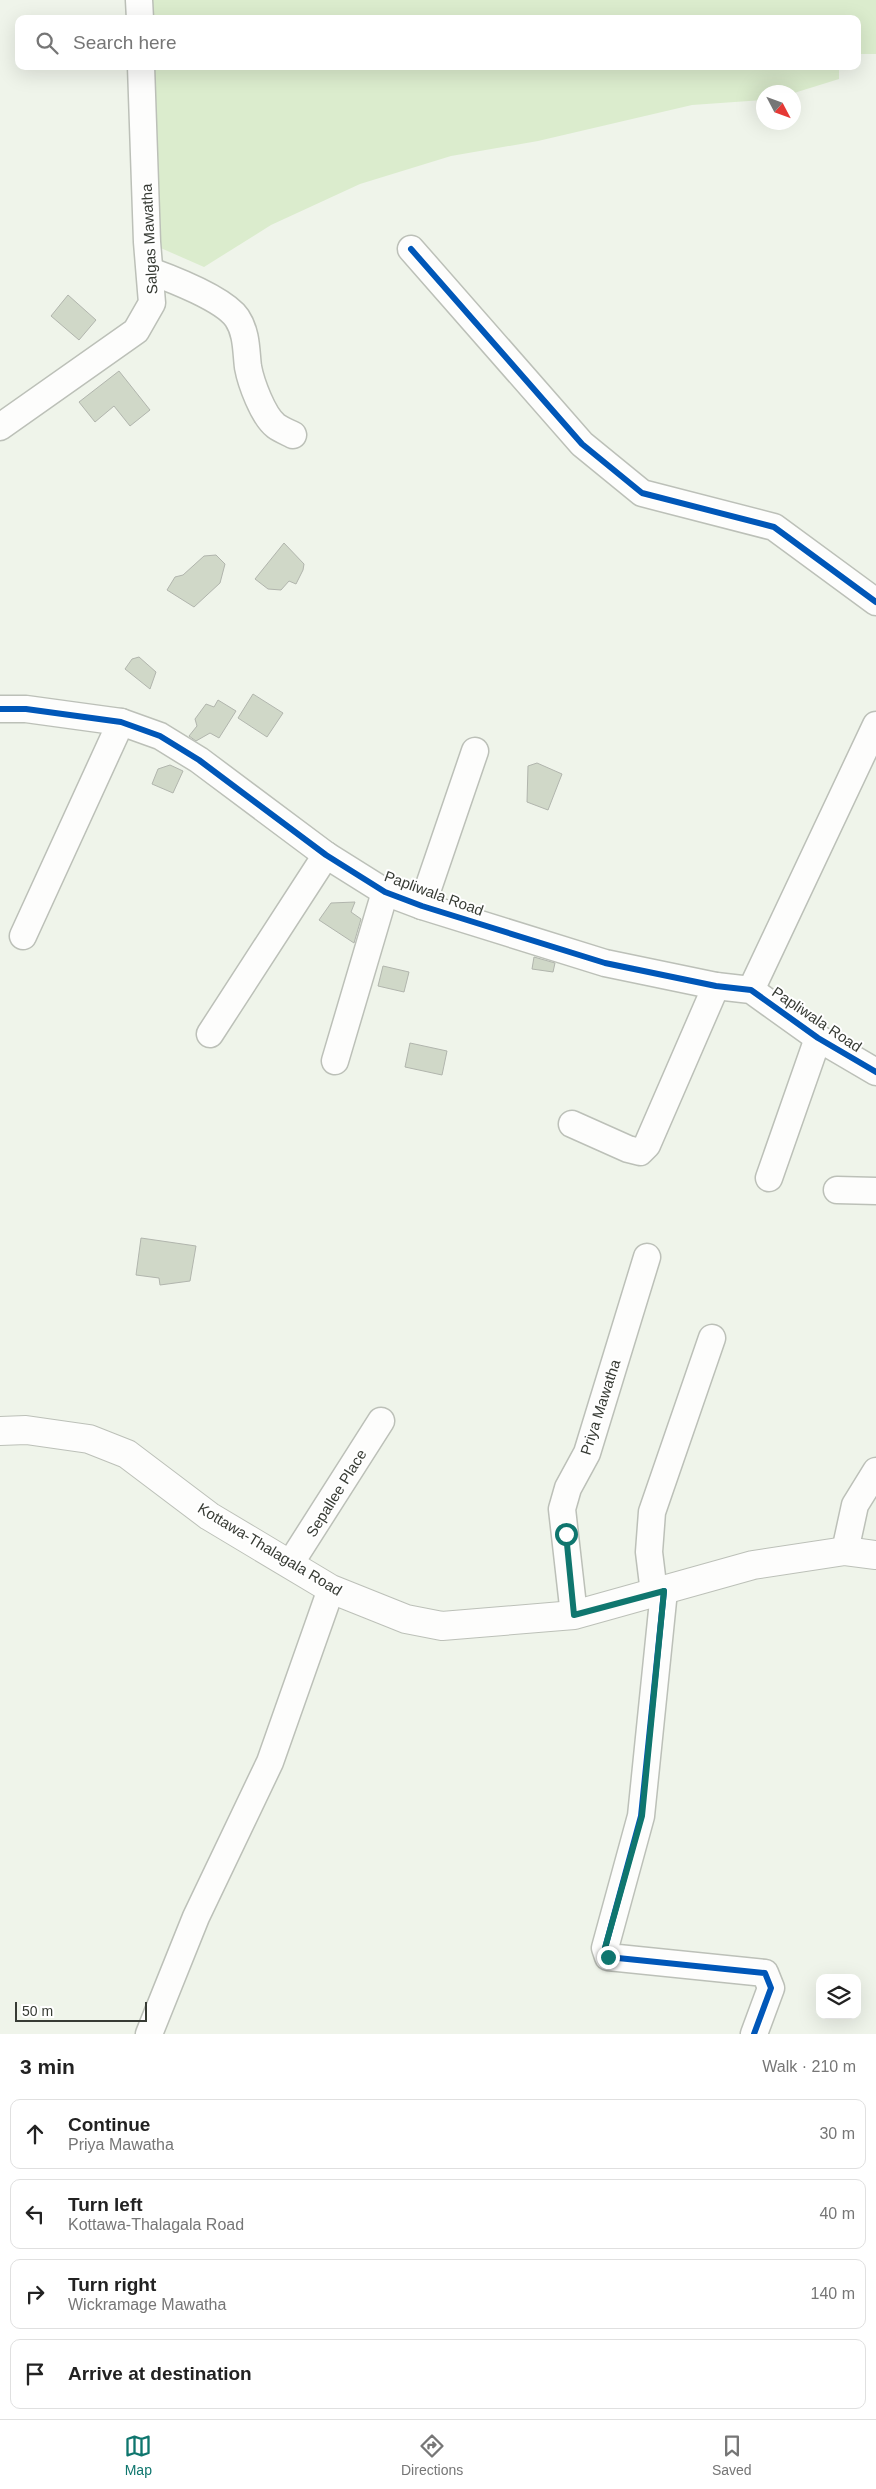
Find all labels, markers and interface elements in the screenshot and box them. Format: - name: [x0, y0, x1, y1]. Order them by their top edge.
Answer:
- search box: [15, 15, 861, 70]
- icon: search: [33, 29, 61, 57]
- text: Search here: [73, 32, 177, 53]
- north arrow: [756, 85, 801, 130]
- street label: Salgas Mawatha: [138, 183, 160, 295]
- street label: Papliwala Road: [382, 867, 486, 919]
- street label: Papliwala Road: [769, 983, 865, 1055]
- street label: Priya Mawatha: [577, 1357, 624, 1457]
- street label: Sepallee Place: [302, 1446, 370, 1540]
- street label: Kottawa-Thalagala Road: [195, 1499, 345, 1599]
- route start: [555, 1523, 578, 1546]
- route end: [597, 1946, 620, 1969]
- map controls: [816, 1974, 861, 2019]
- button: layers: [816, 1974, 861, 2019]
- scale bar: [15, 1999, 148, 2022]
- text: 50 m: [22, 2003, 53, 2019]
- text: 3 min: [20, 2055, 75, 2078]
- text: Walk · 210 m: [762, 2058, 856, 2075]
- text: Continue: [68, 2114, 150, 2135]
- icon: ahead: [21, 2120, 49, 2148]
- text: 30 m: [819, 2125, 855, 2142]
- text: Priya Mawatha: [68, 2136, 174, 2153]
- text: Turn left: [68, 2194, 143, 2215]
- icon: left: [21, 2200, 49, 2228]
- text: 40 m: [819, 2205, 855, 2222]
- text: Kottawa-Thalagala Road: [68, 2216, 244, 2233]
- text: Turn right: [68, 2274, 156, 2295]
- icon: right: [21, 2280, 49, 2308]
- text: 140 m: [811, 2285, 855, 2302]
- text: Wickramage Mawatha: [68, 2296, 226, 2313]
- icon: arrive: [21, 2360, 49, 2388]
- text: Arrive at destination: [68, 2363, 252, 2384]
- tab: Map: [124, 2432, 152, 2478]
- tab: Directions: [401, 2432, 463, 2478]
- tab: Saved: [712, 2432, 752, 2478]

